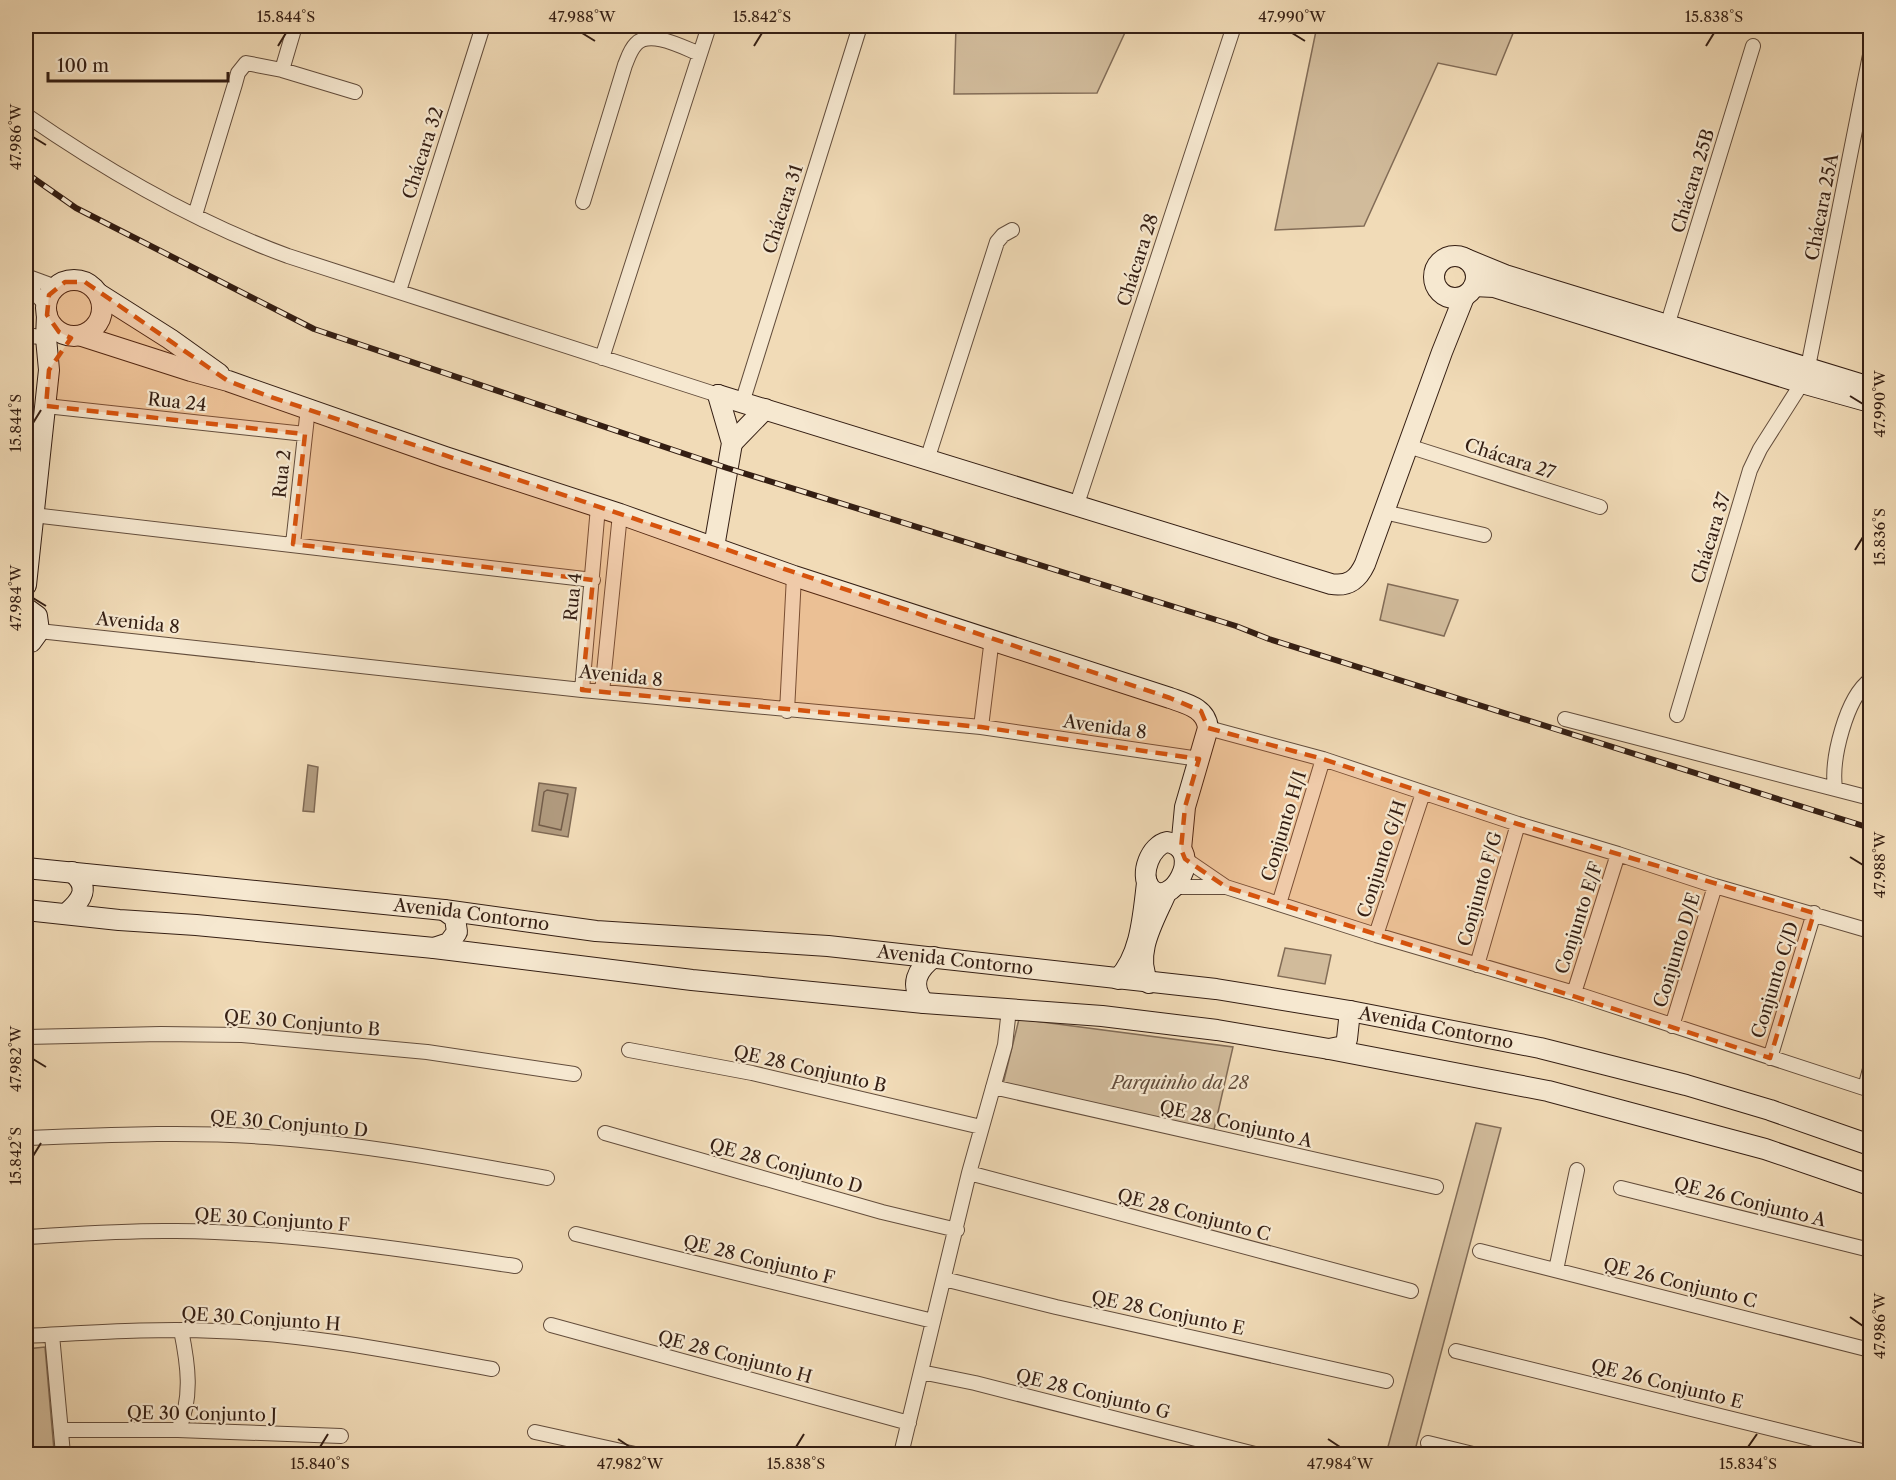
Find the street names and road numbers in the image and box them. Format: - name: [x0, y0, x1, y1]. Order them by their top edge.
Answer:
- street label: Chácara 32: [398, 104, 448, 202]
- street label: Chácara 25B: [1667, 126, 1719, 236]
- street label: Chácara 25A: [1801, 151, 1843, 262]
- street label: Chácara 31: [758, 161, 808, 256]
- street label: Chácara 28: [1113, 211, 1163, 309]
- street label: Rua 24: [146, 388, 208, 416]
- street label: Chácara 27: [1462, 434, 1558, 484]
- street label: Rua 2: [269, 449, 295, 499]
- street label: Chácara 37: [1687, 490, 1735, 586]
- street label: Rua 4: [560, 572, 586, 622]
- street label: Avenida 8: [94, 608, 181, 638]
- street label: Avenida 8: [577, 661, 664, 691]
- street label: Avenida 8: [1061, 710, 1148, 744]
- street label: Conjunto H/I: [1257, 768, 1311, 884]
- street label: Conjunto G/H: [1353, 798, 1411, 920]
- street label: Conjunto F/G: [1453, 829, 1507, 949]
- street label: Conjunto E/F: [1551, 859, 1608, 977]
- street label: Conjunto D/E: [1649, 890, 1705, 1010]
- street label: Avenida Contorno: [392, 894, 551, 935]
- street label: Conjunto C/D: [1747, 919, 1803, 1041]
- street label: Avenida Contorno: [875, 940, 1034, 980]
- street label: Avenida Contorno: [1356, 1002, 1515, 1054]
- street label: QE 30 Conjunto B: [223, 1005, 381, 1041]
- street label: QE 28 Conjunto B: [731, 1041, 889, 1097]
- street label: QE 28 Conjunto A: [1157, 1096, 1315, 1152]
- street label: QE 30 Conjunto D: [209, 1106, 369, 1142]
- street label: QE 28 Conjunto D: [707, 1134, 865, 1198]
- street label: QE 26 Conjunto A: [1672, 1172, 1829, 1232]
- street label: QE 28 Conjunto C: [1115, 1184, 1273, 1246]
- street label: QE 30 Conjunto F: [194, 1204, 351, 1236]
- street label: QE 28 Conjunto F: [681, 1231, 837, 1290]
- street label: QE 26 Conjunto C: [1601, 1253, 1759, 1313]
- street label: QE 28 Conjunto E: [1089, 1286, 1247, 1340]
- street label: QE 30 Conjunto H: [181, 1302, 341, 1336]
- street label: QE 28 Conjunto H: [655, 1326, 815, 1388]
- street label: QE 26 Conjunto E: [1589, 1354, 1745, 1414]
- street label: QE 28 Conjunto G: [1014, 1364, 1173, 1424]
- street label: QE 30 Conjunto J: [127, 1402, 277, 1426]

